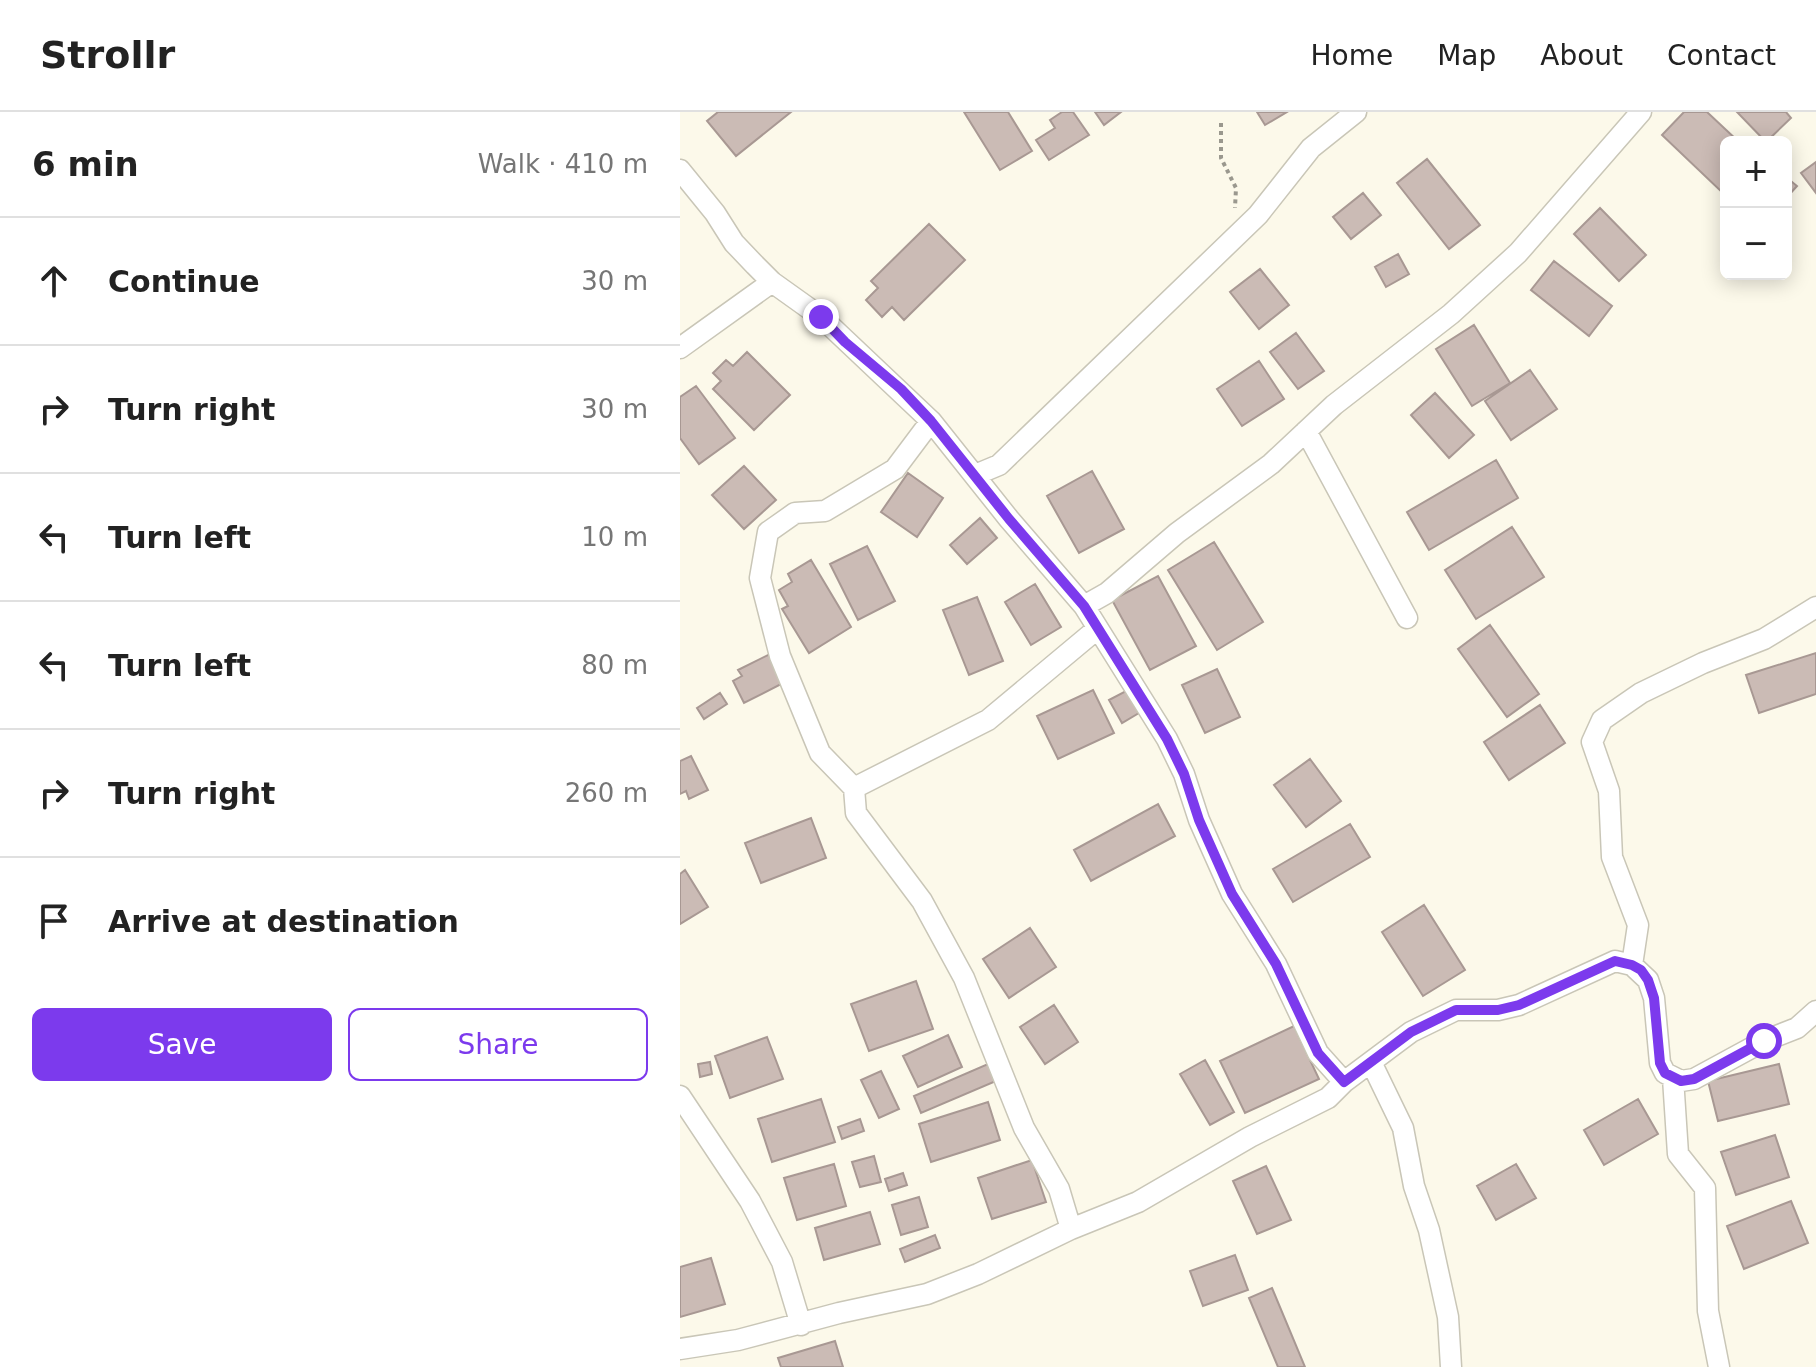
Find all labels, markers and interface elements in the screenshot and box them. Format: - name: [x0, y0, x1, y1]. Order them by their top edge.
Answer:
- text: Strollr: [40, 33, 175, 77]
- text: Home: [1310, 39, 1393, 72]
- text: Map: [1437, 39, 1496, 72]
- text: About: [1540, 39, 1623, 72]
- text: Contact: [1667, 39, 1776, 72]
- map controls: [1720, 136, 1792, 280]
- button: +: [1720, 136, 1792, 208]
- text: 6 min: [32, 144, 139, 184]
- text: Walk · 410 m: [478, 149, 648, 179]
- button: −: [1720, 208, 1792, 280]
- icon: ahead: [32, 259, 76, 303]
- text: Continue: [108, 264, 260, 299]
- text: 30 m: [581, 266, 648, 296]
- route end: [803, 299, 839, 335]
- icon: right: [32, 387, 76, 431]
- text: Turn right: [108, 392, 275, 427]
- text: 30 m: [581, 394, 648, 424]
- icon: left: [32, 515, 76, 559]
- text: Turn left: [108, 520, 251, 555]
- text: 10 m: [581, 522, 648, 552]
- icon: left: [32, 643, 76, 687]
- text: Turn left: [108, 648, 251, 683]
- text: 80 m: [581, 650, 648, 680]
- icon: right: [32, 771, 76, 815]
- text: Turn right: [108, 776, 275, 811]
- text: 260 m: [565, 778, 648, 808]
- icon: arrive: [32, 899, 76, 943]
- text: Arrive at destination: [108, 904, 459, 939]
- button: Save: [32, 1008, 332, 1081]
- button: Share: [348, 1008, 648, 1081]
- route start: [1746, 1023, 1782, 1059]

